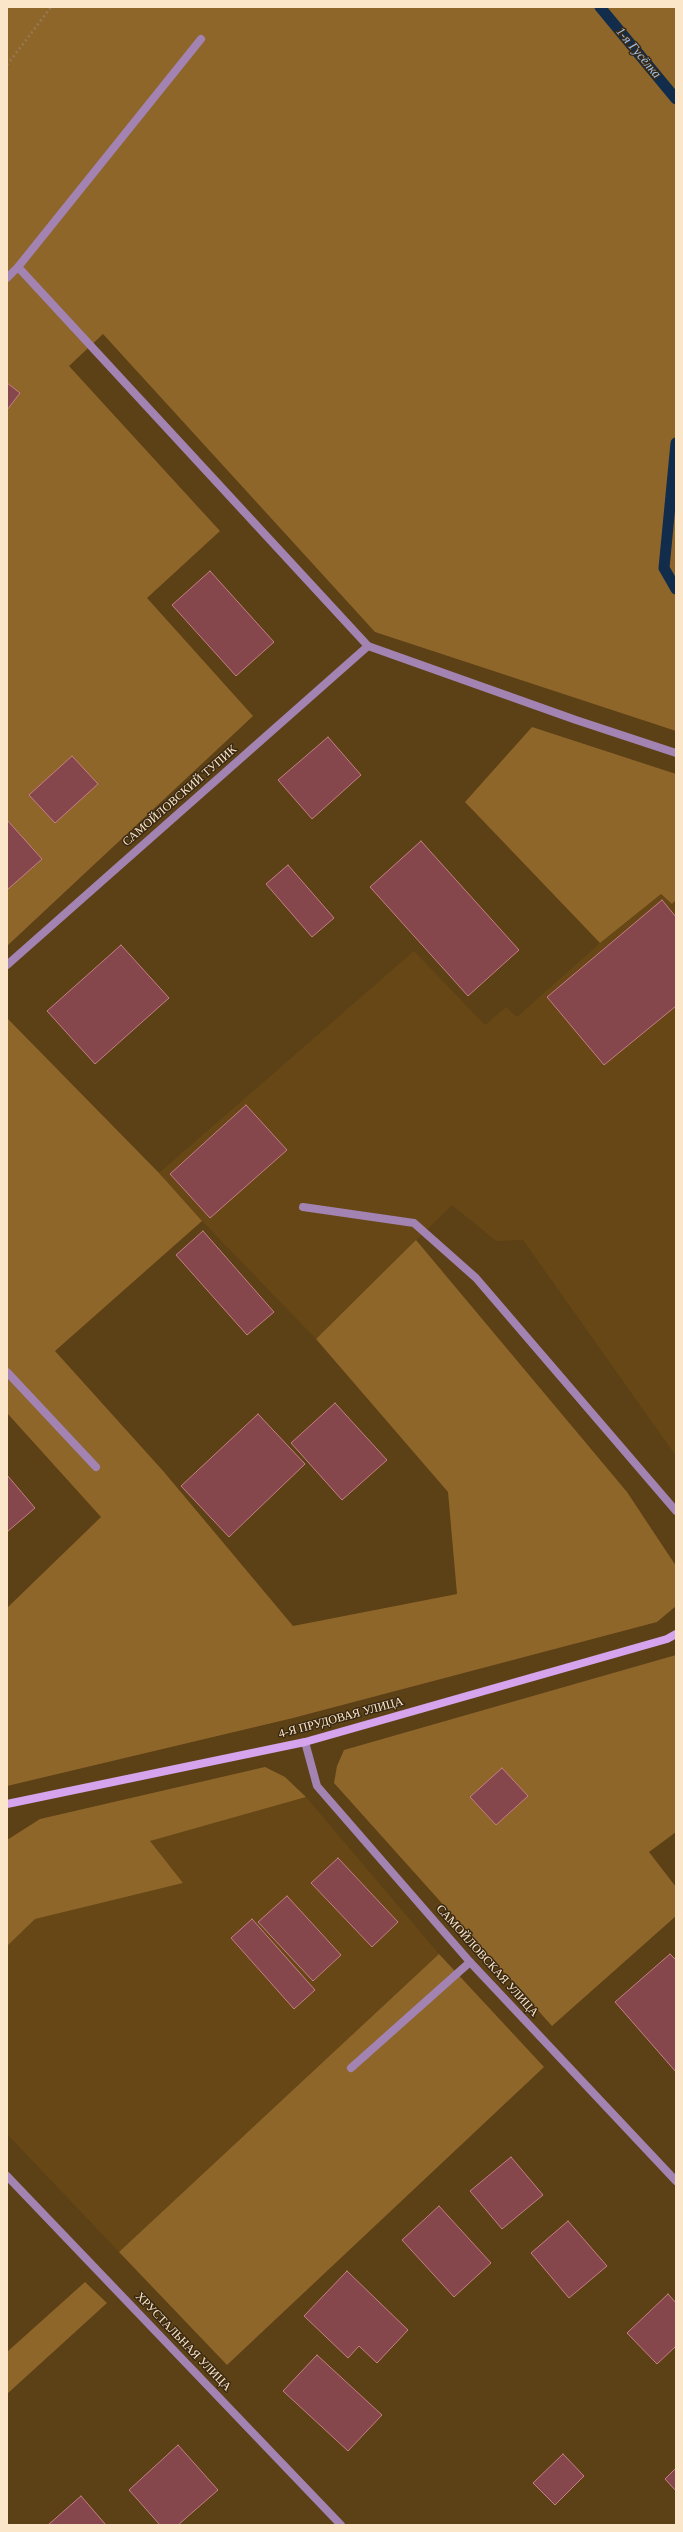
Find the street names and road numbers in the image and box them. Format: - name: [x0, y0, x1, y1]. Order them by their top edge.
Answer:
- street label: САМОЙЛОВСКИЙ ТУПИК: [120, 743, 240, 849]
- street label: 4-Я ПРУДОВАЯ УЛИЦА: [277, 1694, 405, 1742]
- street label: САМОЙЛОВСКАЯ УЛИЦА: [433, 1902, 541, 2020]
- street label: ХРУСТАЛЬНАЯ УЛИЦА: [132, 2290, 234, 2394]

